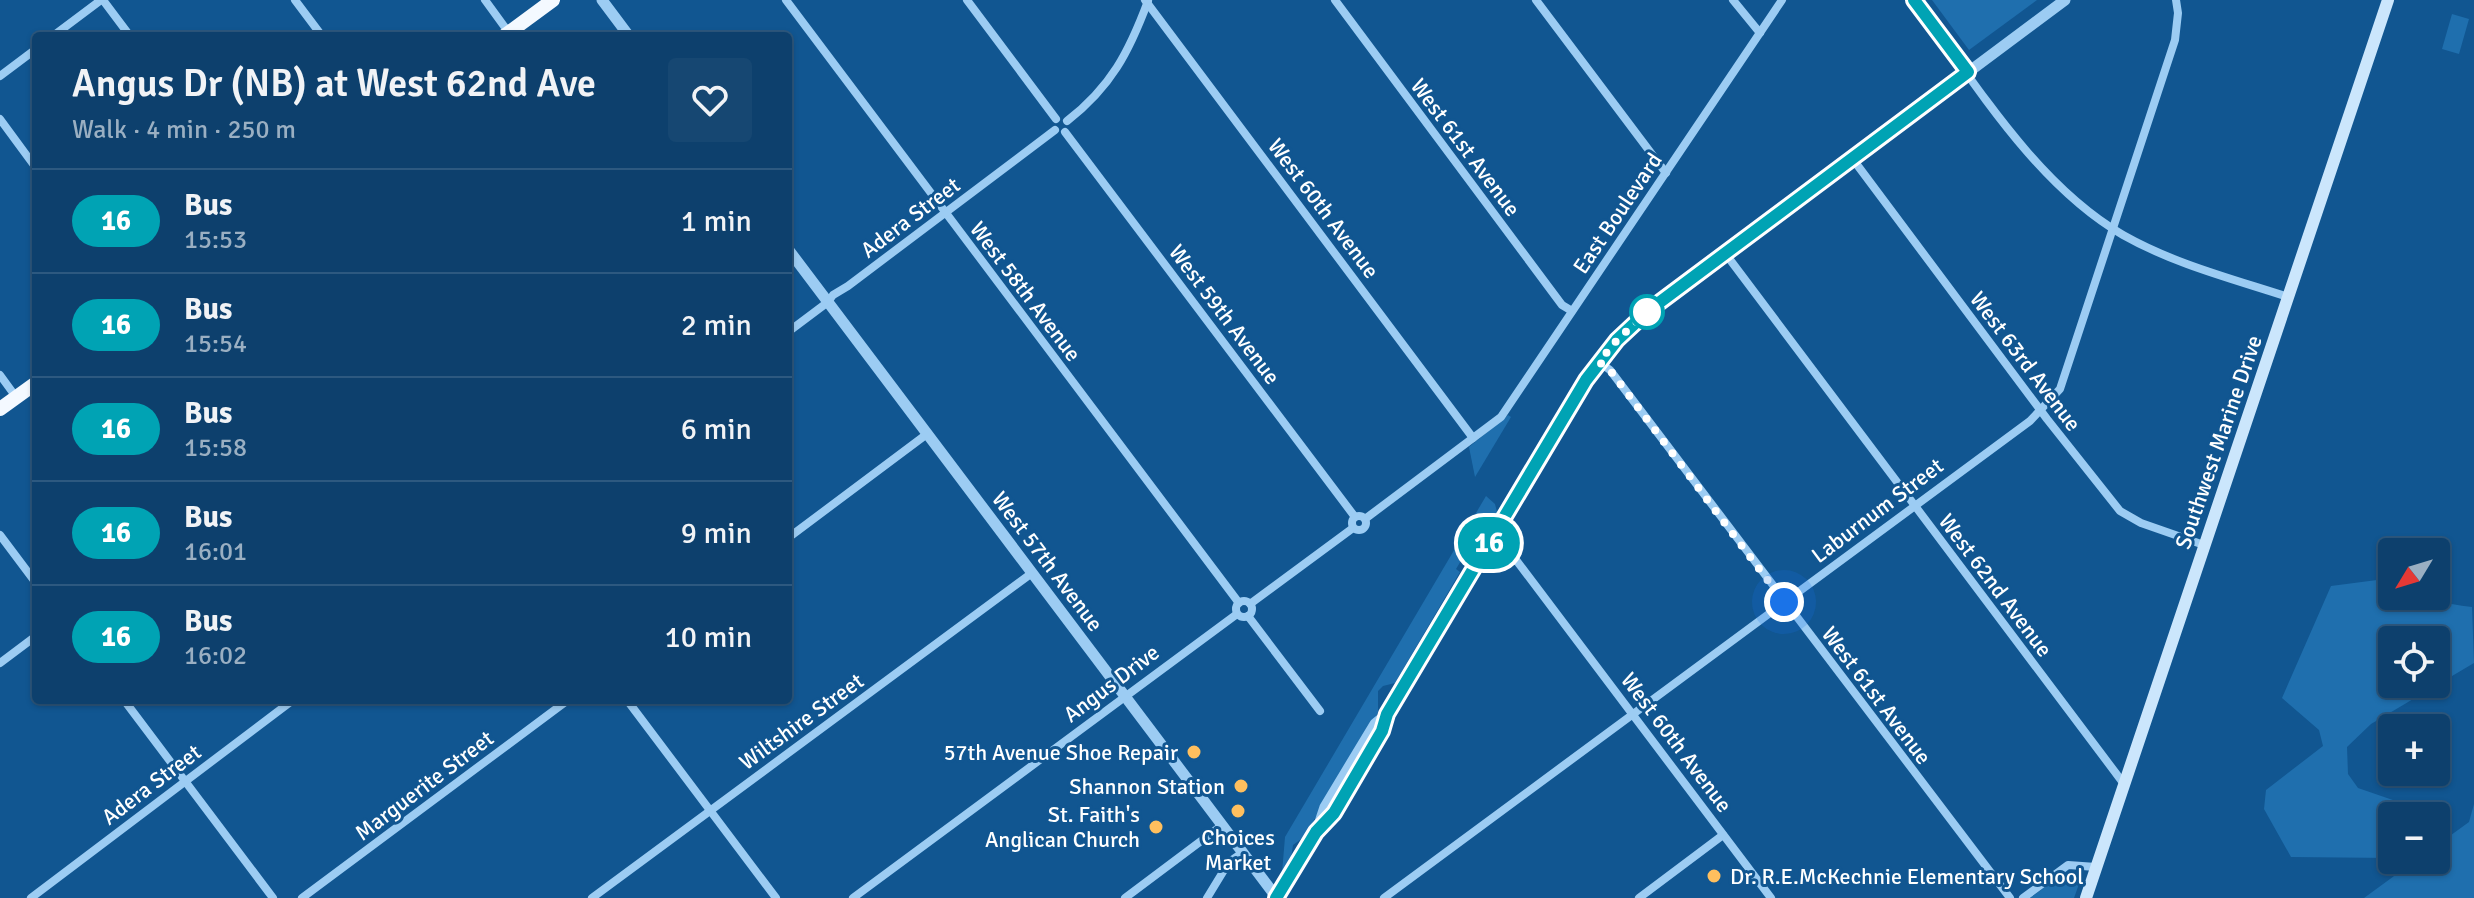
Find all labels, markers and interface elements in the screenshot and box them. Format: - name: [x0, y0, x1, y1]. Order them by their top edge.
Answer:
- button: heart: [668, 58, 752, 142]
- text: Angus Dr (NB) at West 62nd Ave: [72, 60, 596, 107]
- street label: West 61st Avenue: [1405, 73, 1526, 222]
- text: Walk · 4 min · 250 m: [72, 114, 296, 146]
- street label: West 60th Avenue: [1262, 133, 1385, 284]
- street label: East Boulevard: [1567, 148, 1668, 279]
- street label: Adera Street: [855, 171, 965, 263]
- text: Bus: [184, 187, 232, 224]
- text: 1 min: [681, 203, 752, 240]
- text: 16: [101, 204, 131, 238]
- street label: West 58th Avenue: [964, 216, 1087, 367]
- text: 15:53: [184, 224, 247, 256]
- street label: West 59th Avenue: [1163, 239, 1286, 390]
- street label: West 63rd Avenue: [1964, 286, 2087, 437]
- text: Bus: [184, 291, 232, 328]
- unlabelled marker: [1630, 295, 1664, 329]
- text: 2 min: [681, 307, 752, 344]
- text: 16: [101, 308, 131, 342]
- text: 15:54: [184, 328, 247, 360]
- street label: Southwest Marine Drive: [2169, 332, 2268, 553]
- text: Bus: [184, 395, 232, 432]
- text: 6 min: [681, 411, 752, 448]
- text: 16: [101, 412, 131, 446]
- text: 15:58: [184, 432, 247, 464]
- street label: Laburnum Street: [1806, 452, 1949, 569]
- street label: West 57th Avenue: [986, 486, 1109, 637]
- text: Bus: [184, 499, 232, 536]
- street label: West 62nd Avenue: [1933, 508, 2058, 662]
- text: 9 min: [681, 515, 752, 552]
- text: 16: [101, 516, 131, 550]
- line badge: 16: [1453, 517, 1525, 569]
- text: 16: [1474, 526, 1504, 560]
- text: 16:01: [184, 536, 247, 568]
- north arrow: [2378, 538, 2450, 610]
- map controls: [2378, 538, 2450, 874]
- your location: [1764, 582, 1804, 622]
- text: Bus: [184, 603, 232, 640]
- text: 10 min: [665, 619, 752, 656]
- text: 16: [101, 620, 131, 654]
- street label: West 61st Avenue: [1816, 621, 1937, 770]
- button: locate: [2378, 626, 2450, 698]
- street label: Angus Drive: [1058, 639, 1164, 728]
- text: 16:02: [184, 640, 247, 672]
- street label: Wiltshire Street: [734, 667, 869, 775]
- street label: West 60th Avenue: [1615, 667, 1738, 818]
- button: +: [2378, 714, 2450, 786]
- street label: Marguerite Street: [350, 724, 499, 846]
- street label: Adera Street: [96, 738, 206, 830]
- place label: 57th Avenue Shoe Repair: [944, 739, 1178, 766]
- marker: 57th Avenue Shoe Repair: [1185, 743, 1203, 761]
- place label: Shannon Station: [1069, 773, 1225, 800]
- marker: Shannon Station: [1232, 777, 1250, 795]
- place label: St. Faith's Anglican Church: [985, 801, 1140, 853]
- marker: Choices Market: [1229, 802, 1247, 820]
- button: −: [2378, 802, 2450, 874]
- marker: St. Faith's Anglican Church: [1147, 818, 1165, 836]
- place label: Choices Market: [1201, 824, 1275, 876]
- place label: Dr. R.E.McKechnie Elementary School: [1730, 863, 2084, 890]
- marker: Dr. R.E.McKechnie Elementary School: [1705, 867, 1723, 885]

